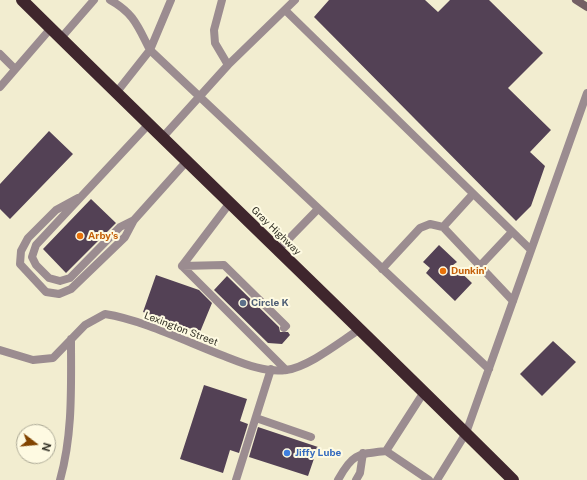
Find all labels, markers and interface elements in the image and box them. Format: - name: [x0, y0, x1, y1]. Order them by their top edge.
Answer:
- street label: Gray Highway: [249, 204, 303, 258]
- place label: Arby's: [88, 230, 118, 242]
- marker: Arby's: [75, 231, 85, 241]
- place label: Dunkin': [451, 265, 487, 277]
- marker: Dunkin': [438, 266, 448, 276]
- place label: Circle K: [251, 297, 289, 309]
- marker: Circle K: [238, 298, 248, 308]
- street label: Lexington Street: [142, 309, 220, 349]
- north arrow: [16, 424, 56, 464]
- text: N: [40, 441, 54, 453]
- place label: Jiffy Lube: [295, 447, 341, 459]
- marker: Jiffy Lube: [282, 448, 292, 458]

